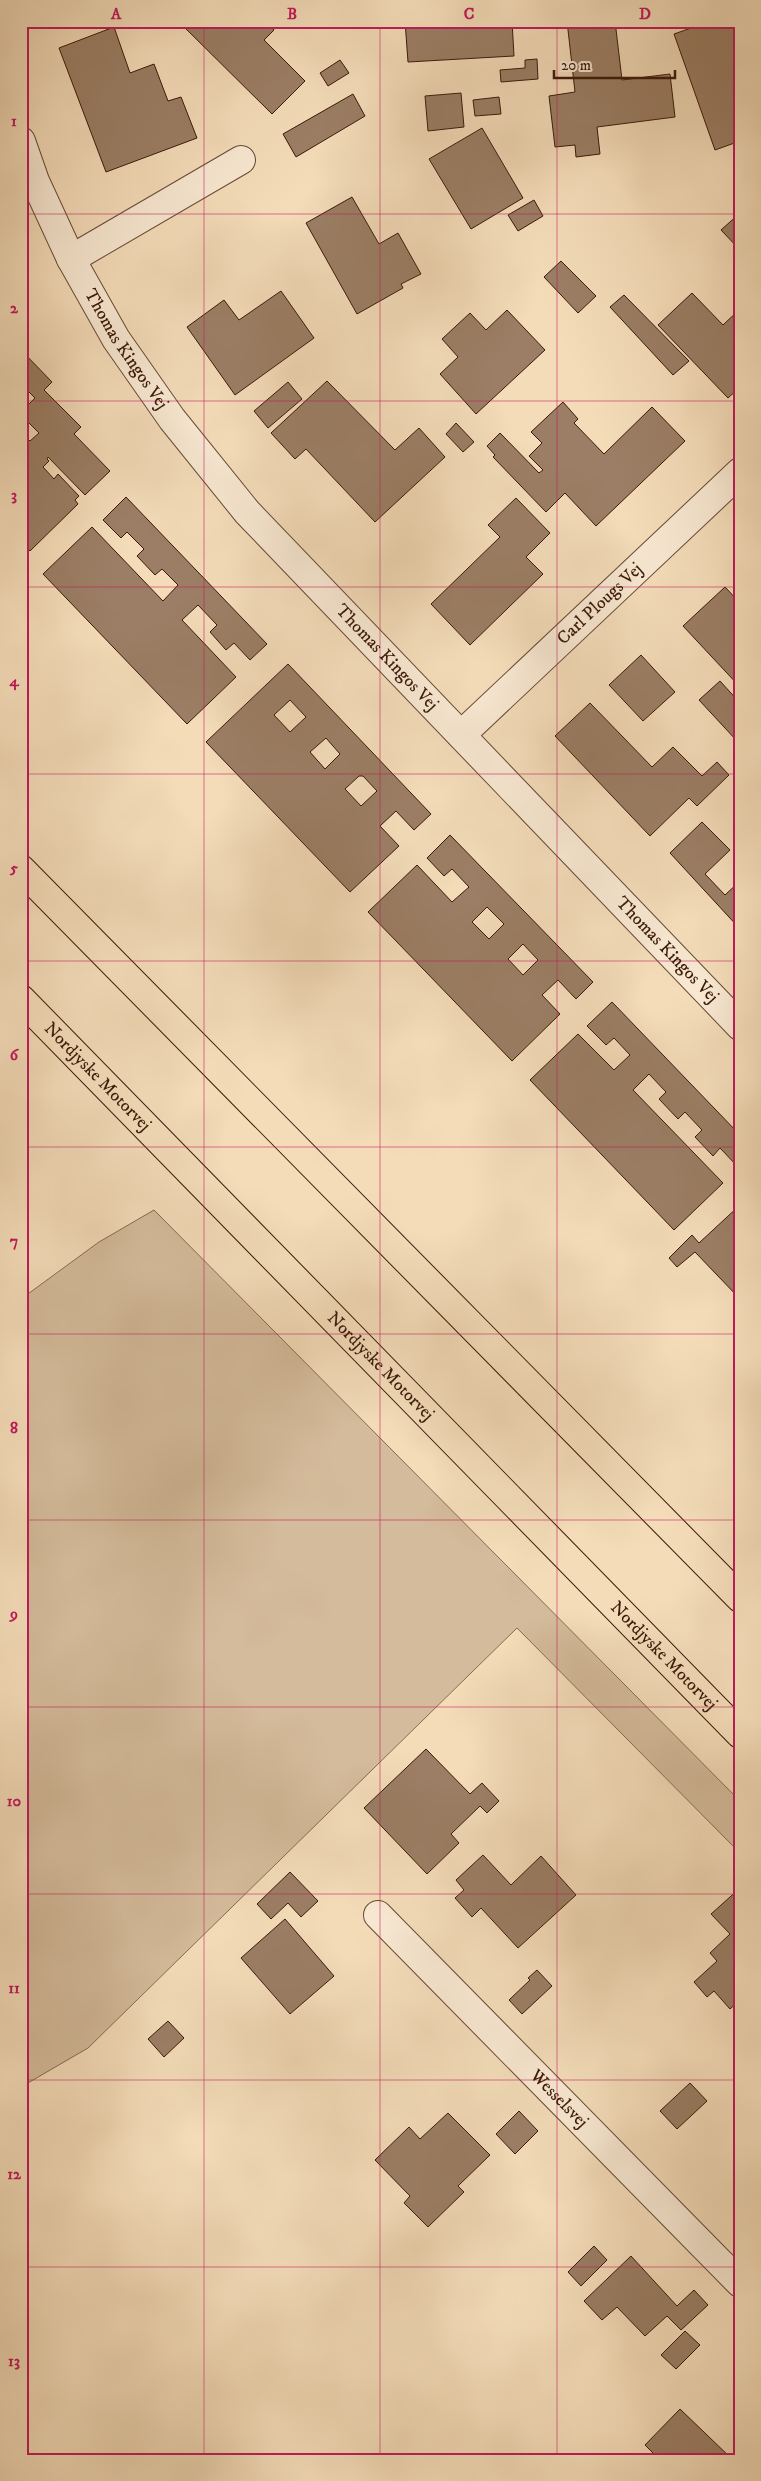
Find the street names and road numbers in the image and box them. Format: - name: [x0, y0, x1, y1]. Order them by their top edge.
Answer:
- street label: Thomas Kingos Vej: [79, 285, 173, 414]
- street label: Carl Plougs Vej: [553, 558, 647, 650]
- street label: Thomas Kingos Vej: [331, 600, 443, 715]
- street label: Thomas Kingos Vej: [611, 892, 723, 1008]
- street label: Nordjyske Motorvej: [39, 1018, 155, 1136]
- street label: Nordjyske Motorvej: [322, 1307, 439, 1426]
- street label: Nordjyske Motorvej: [606, 1597, 722, 1715]
- street label: Wesselsvej: [525, 2064, 593, 2133]

